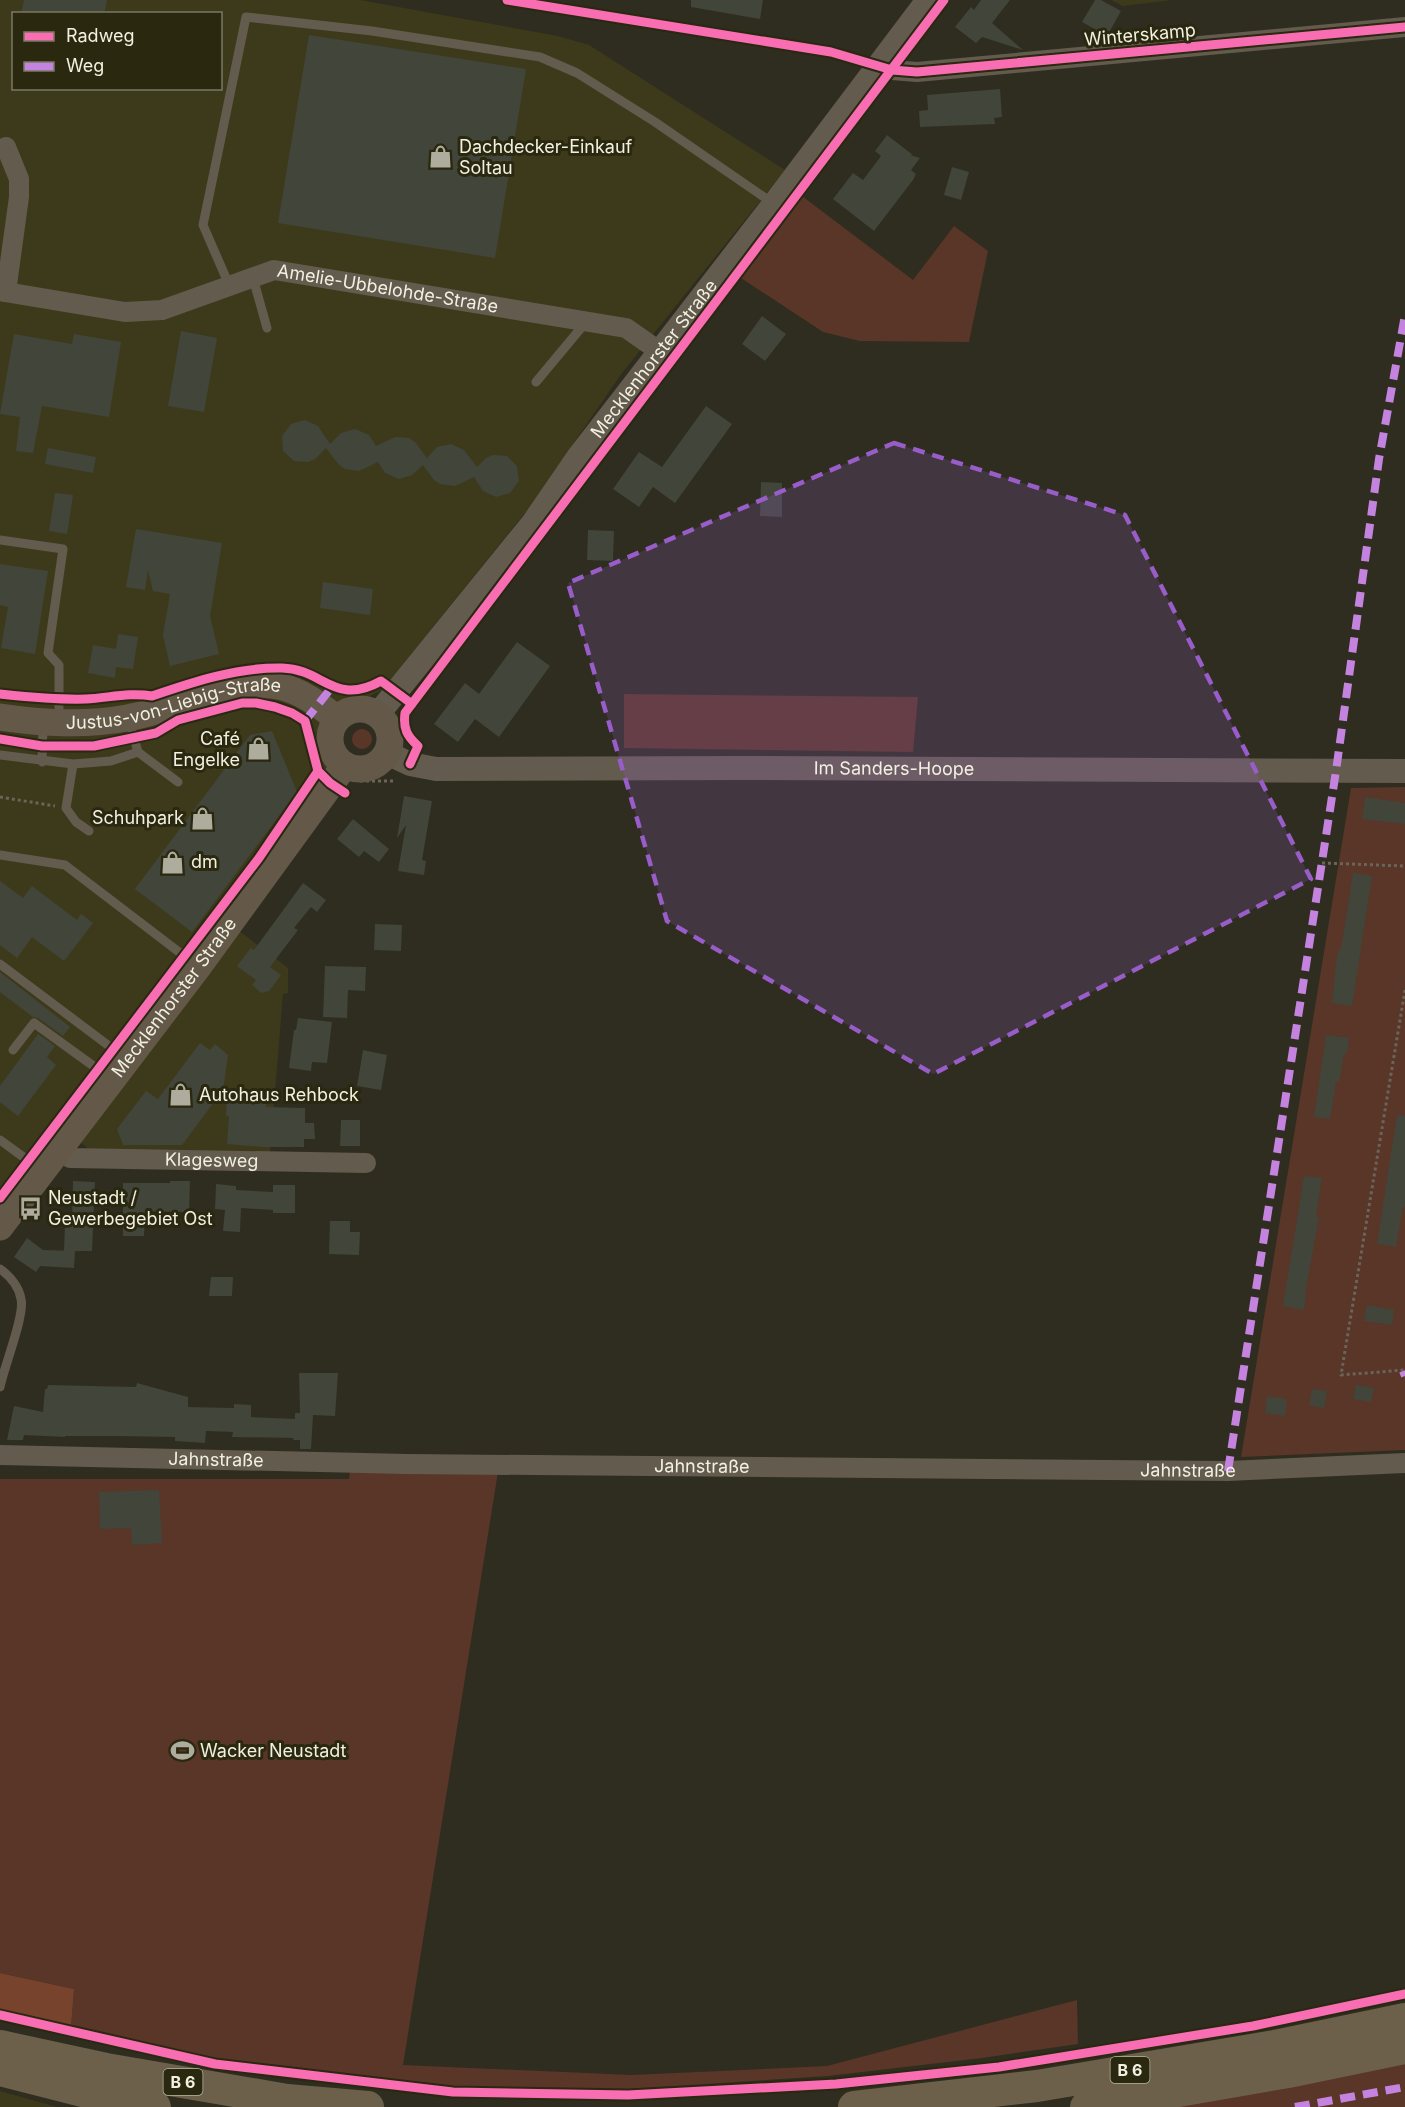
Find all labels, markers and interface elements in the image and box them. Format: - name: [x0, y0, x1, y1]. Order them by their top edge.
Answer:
- legend: [12, 12, 222, 90]
- street label: Winterskamp: [1083, 19, 1197, 50]
- text: Radweg: [66, 25, 135, 46]
- text: Weg: [66, 55, 104, 76]
- place label: Dachdecker-Einkauf Soltau: [459, 136, 633, 178]
- shop icon: Dachdecker-Einkauf Soltau: [428, 144, 454, 170]
- street label: Amelie-Ubbelohde-Straße: [276, 260, 500, 317]
- street label: Mecklenhorster Straße: [586, 275, 721, 442]
- street label: Justus-von-Liebig-Straße: [66, 674, 283, 733]
- place label: Café Engelke: [173, 728, 240, 770]
- shop icon: Café Engelke: [245, 736, 271, 762]
- street label: Im Sanders-Hoope: [814, 757, 974, 779]
- shop icon: Schuhpark: [189, 805, 215, 831]
- place label: Schuhpark: [92, 807, 184, 828]
- shop icon: dm: [160, 849, 186, 875]
- place label: dm: [191, 851, 218, 872]
- street label: Mecklenhorster Straße: [107, 913, 240, 1081]
- shop icon: Autohaus Rehbock: [168, 1082, 194, 1108]
- place label: Autohaus Rehbock: [199, 1084, 359, 1105]
- street label: Klagesweg: [165, 1149, 259, 1171]
- place label: Neustadt / Gewerbegebiet Ost: [48, 1187, 213, 1229]
- bus stop icon: Neustadt / Gewerbegebiet Ost: [17, 1195, 43, 1221]
- street label: Jahnstraße: [168, 1448, 264, 1471]
- street label: Jahnstraße: [654, 1455, 750, 1477]
- street label: Jahnstraße: [1140, 1459, 1236, 1481]
- sports icon: Wacker Neustadt: [169, 1738, 195, 1764]
- place label: Wacker Neustadt: [200, 1740, 347, 1761]
- road number: B 6: [1110, 2057, 1150, 2083]
- road number: B 6: [164, 2069, 202, 2095]

